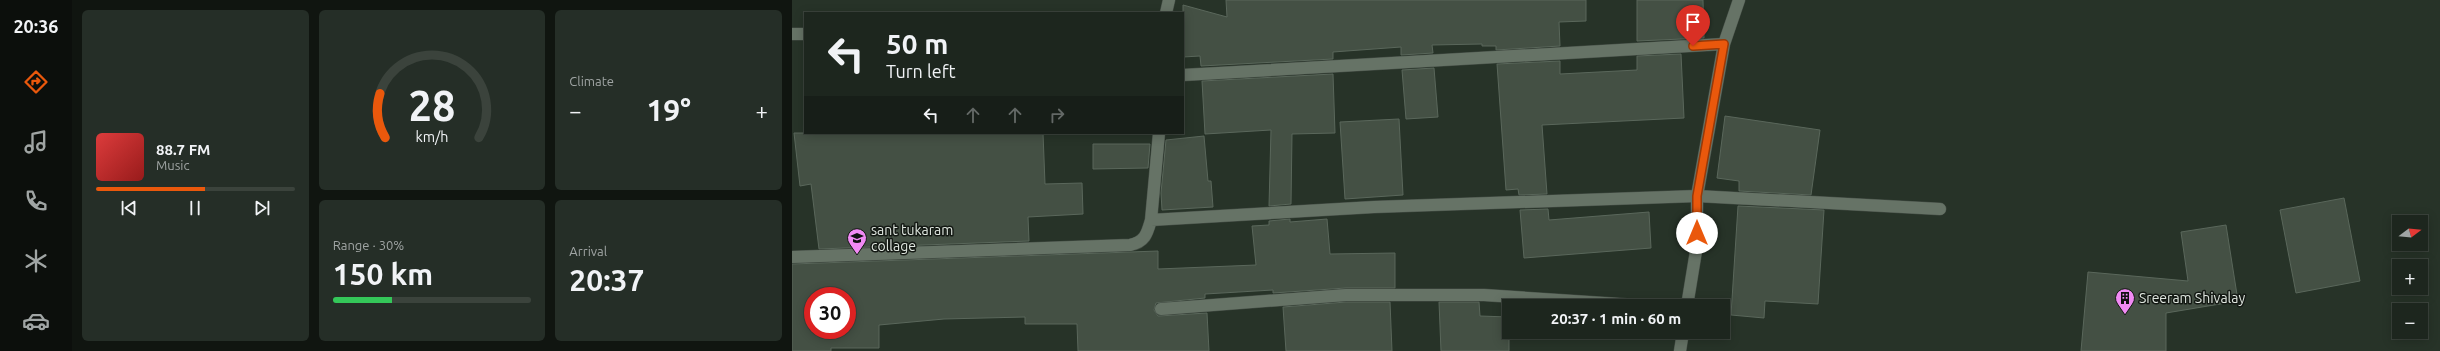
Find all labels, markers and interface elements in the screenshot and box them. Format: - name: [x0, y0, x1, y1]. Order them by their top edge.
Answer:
- pin: [1676, 5, 1710, 46]
- icon: arrive: [1682, 11, 1704, 33]
- text: 20:36: [13, 16, 59, 36]
- icon: left: [820, 28, 872, 80]
- text: 50 m: [886, 28, 948, 59]
- text: Turn left: [886, 61, 956, 81]
- icon: directions: [22, 68, 50, 96]
- text: Climate: [569, 74, 614, 88]
- text: 28: [409, 82, 455, 129]
- text: 19°: [646, 93, 691, 127]
- text: −: [569, 98, 582, 123]
- text: +: [756, 98, 768, 123]
- icon: left: [920, 104, 942, 126]
- icon: ahead: [962, 104, 984, 126]
- icon: ahead: [1004, 104, 1026, 126]
- icon: right: [1046, 104, 1068, 126]
- icon: music: [22, 128, 50, 156]
- text: km/h: [415, 129, 448, 145]
- text: 88.7 FM: [156, 141, 210, 158]
- text: Music: [156, 158, 190, 172]
- icon: phone: [22, 187, 50, 215]
- icon: previous: [118, 197, 140, 219]
- icon: pause: [184, 197, 206, 219]
- icon: next: [251, 197, 273, 219]
- position arrow: [1676, 212, 1718, 254]
- north arrow: [2392, 215, 2428, 251]
- map controls: [2392, 215, 2428, 339]
- place label: sant tukaram collage: [871, 222, 953, 254]
- school or university icon: sant tukaram collage: [846, 227, 868, 255]
- text: Range · 30%: [333, 238, 404, 252]
- text: Arrival: [569, 244, 607, 258]
- icon: climate: [22, 247, 50, 275]
- text: 150 km: [333, 257, 433, 291]
- button: +: [2392, 259, 2428, 295]
- text: 20:37: [569, 263, 644, 297]
- speed limit sign: 30: [804, 287, 856, 339]
- building icon: Sreeram Shivalay: [2114, 287, 2136, 315]
- place label: Sreeram Shivalay: [2139, 290, 2245, 306]
- button: −: [2392, 303, 2428, 339]
- icon: car: [22, 307, 50, 335]
- text: 20:37 · 1 min · 60 m: [1551, 310, 1681, 327]

